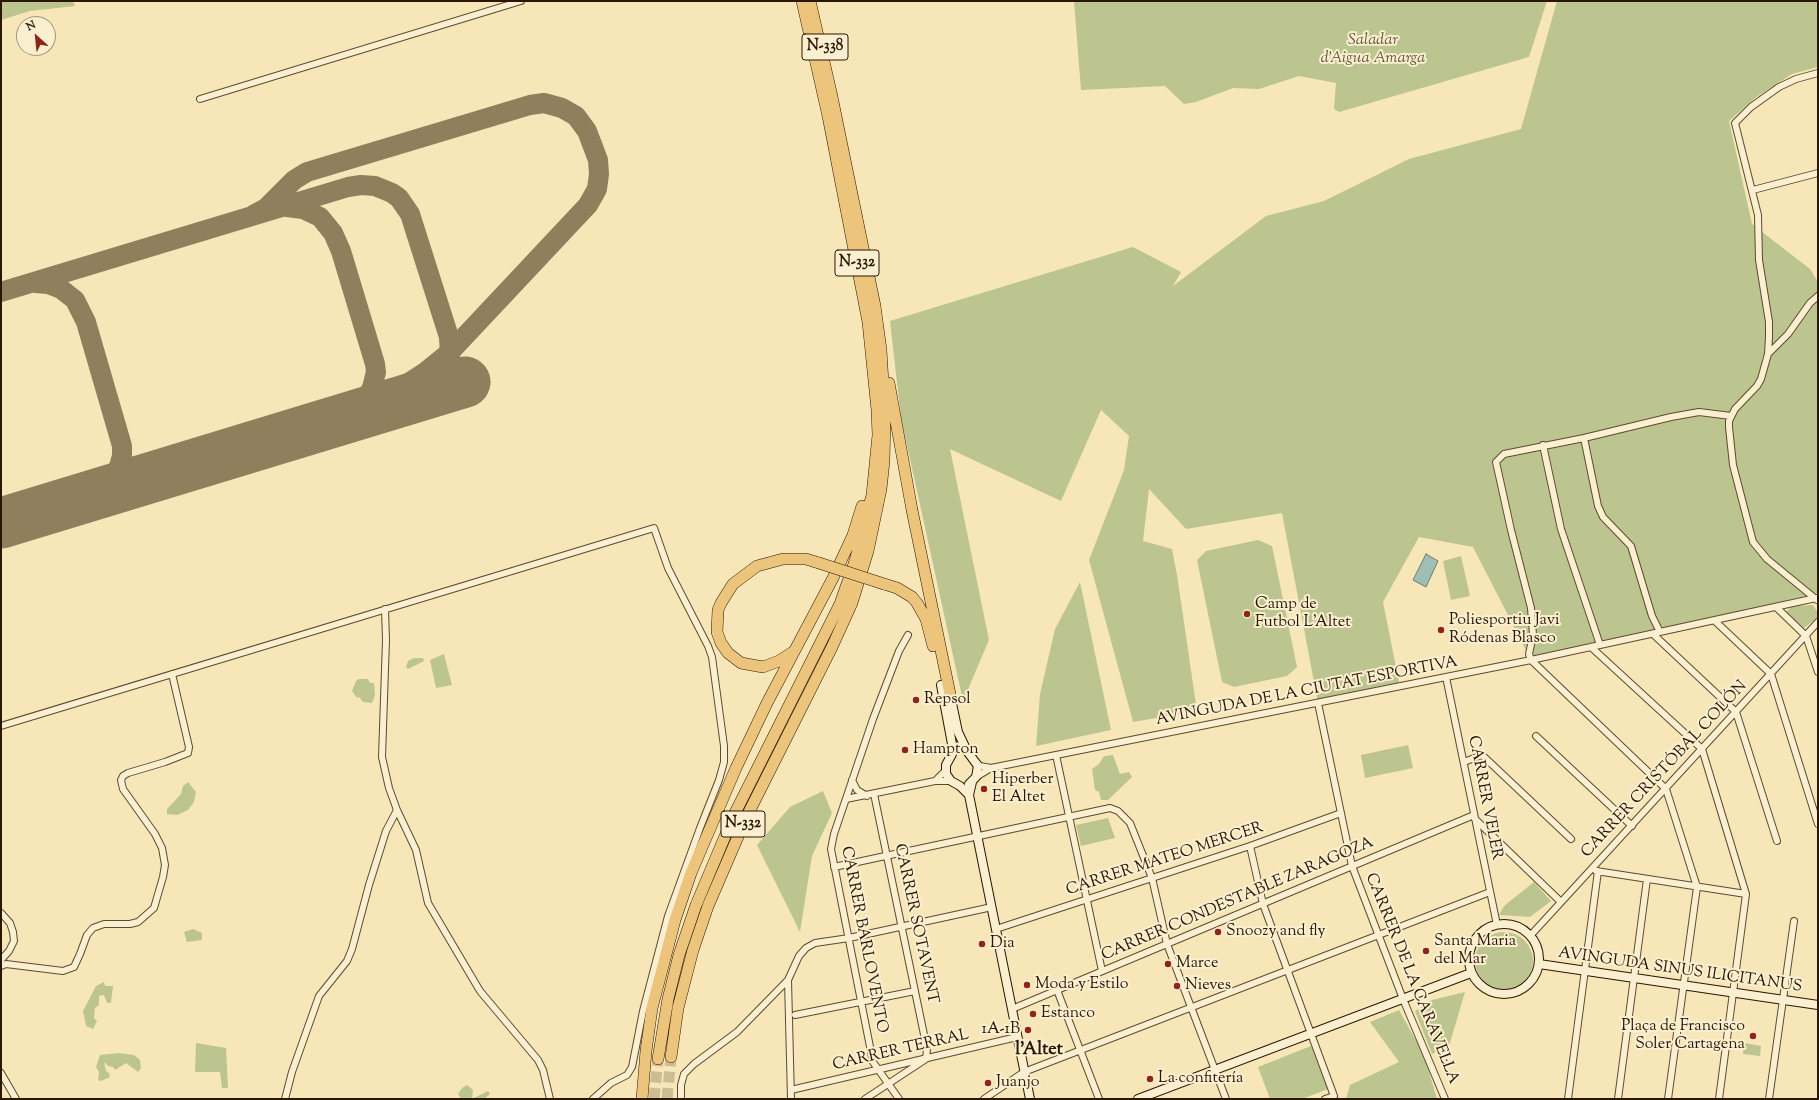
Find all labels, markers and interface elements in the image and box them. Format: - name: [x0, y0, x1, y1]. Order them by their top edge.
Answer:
- north arrow: [16, 16, 56, 56]
- text: N: [23, 17, 39, 35]
- park label: Saladar d’Aigua Amarga: [1321, 31, 1425, 69]
- road number: N-338: [802, 34, 848, 60]
- road number: N-332: [835, 250, 879, 276]
- place label: Camp de Futbol L'Altet: [1255, 595, 1351, 633]
- marker: Camp de Futbol L'Altet: [1242, 609, 1252, 619]
- place label: Poliesportiu Javi Ródenas Blasco: [1449, 611, 1560, 649]
- marker: Poliesportiu Javi Ródenas Blasco: [1436, 625, 1446, 635]
- street label: AVINGUDA DE LA CIUTAT ESPORTIVA: [1154, 653, 1460, 731]
- street label: CARRER CRISTÓBAL COLÓN: [1578, 678, 1752, 862]
- place label: Repsol: [924, 690, 971, 710]
- marker: Repsol: [911, 695, 921, 705]
- street label: CARRER VELER: [1463, 734, 1505, 862]
- place label: Hampton: [913, 740, 979, 760]
- marker: Hampton: [900, 745, 910, 755]
- place label: Hiperber El Altet: [992, 770, 1054, 808]
- marker: Hiperber El Altet: [979, 784, 989, 794]
- road number: N-332: [721, 811, 765, 837]
- street label: CARRER MATEO MERCER: [1064, 819, 1266, 901]
- street label: CARRER CONDESTABLE ZARAGOZA: [1099, 834, 1377, 966]
- street label: CARRER SOTAVENT: [889, 842, 941, 1006]
- street label: CARRER BARLOVENTO: [835, 845, 891, 1035]
- street label: CARRER DE LA CARAVEL·LA: [1360, 871, 1462, 1087]
- place label: Snoozy and fly: [1226, 922, 1326, 942]
- marker: Snoozy and fly: [1213, 927, 1223, 937]
- place label: Santa Maria del Mar: [1434, 932, 1516, 970]
- place label: Dia: [990, 934, 1015, 954]
- marker: Dia: [977, 939, 987, 949]
- street label: AVINGUDA SINUS ILICITANUS: [1557, 944, 1803, 998]
- marker: Santa Maria del Mar: [1421, 946, 1431, 956]
- place label: Marce: [1176, 954, 1219, 974]
- marker: Marce: [1163, 959, 1173, 969]
- place label: Moda y Estilo: [1035, 975, 1128, 995]
- place label: Nieves: [1185, 976, 1231, 996]
- marker: Moda y Estilo: [1022, 980, 1032, 990]
- marker: Nieves: [1172, 981, 1182, 991]
- place label: Estanco: [1041, 1004, 1095, 1024]
- marker: Estanco: [1028, 1009, 1038, 1019]
- place label: Plaça de Francisco Soler Cartagena: [1621, 1017, 1745, 1055]
- place label: 1A-1B: [982, 1020, 1020, 1040]
- marker: 1A-1B: [1023, 1025, 1033, 1035]
- street label: CARRER TERRAL: [831, 1026, 971, 1076]
- marker: Plaça de Francisco Soler Cartagena: [1748, 1031, 1758, 1041]
- district label: l'Altet: [1015, 1040, 1063, 1062]
- place label: La confitería: [1158, 1069, 1243, 1089]
- place label: Juanjo: [996, 1073, 1040, 1093]
- marker: La confitería: [1145, 1074, 1155, 1084]
- marker: Juanjo: [983, 1078, 993, 1088]

